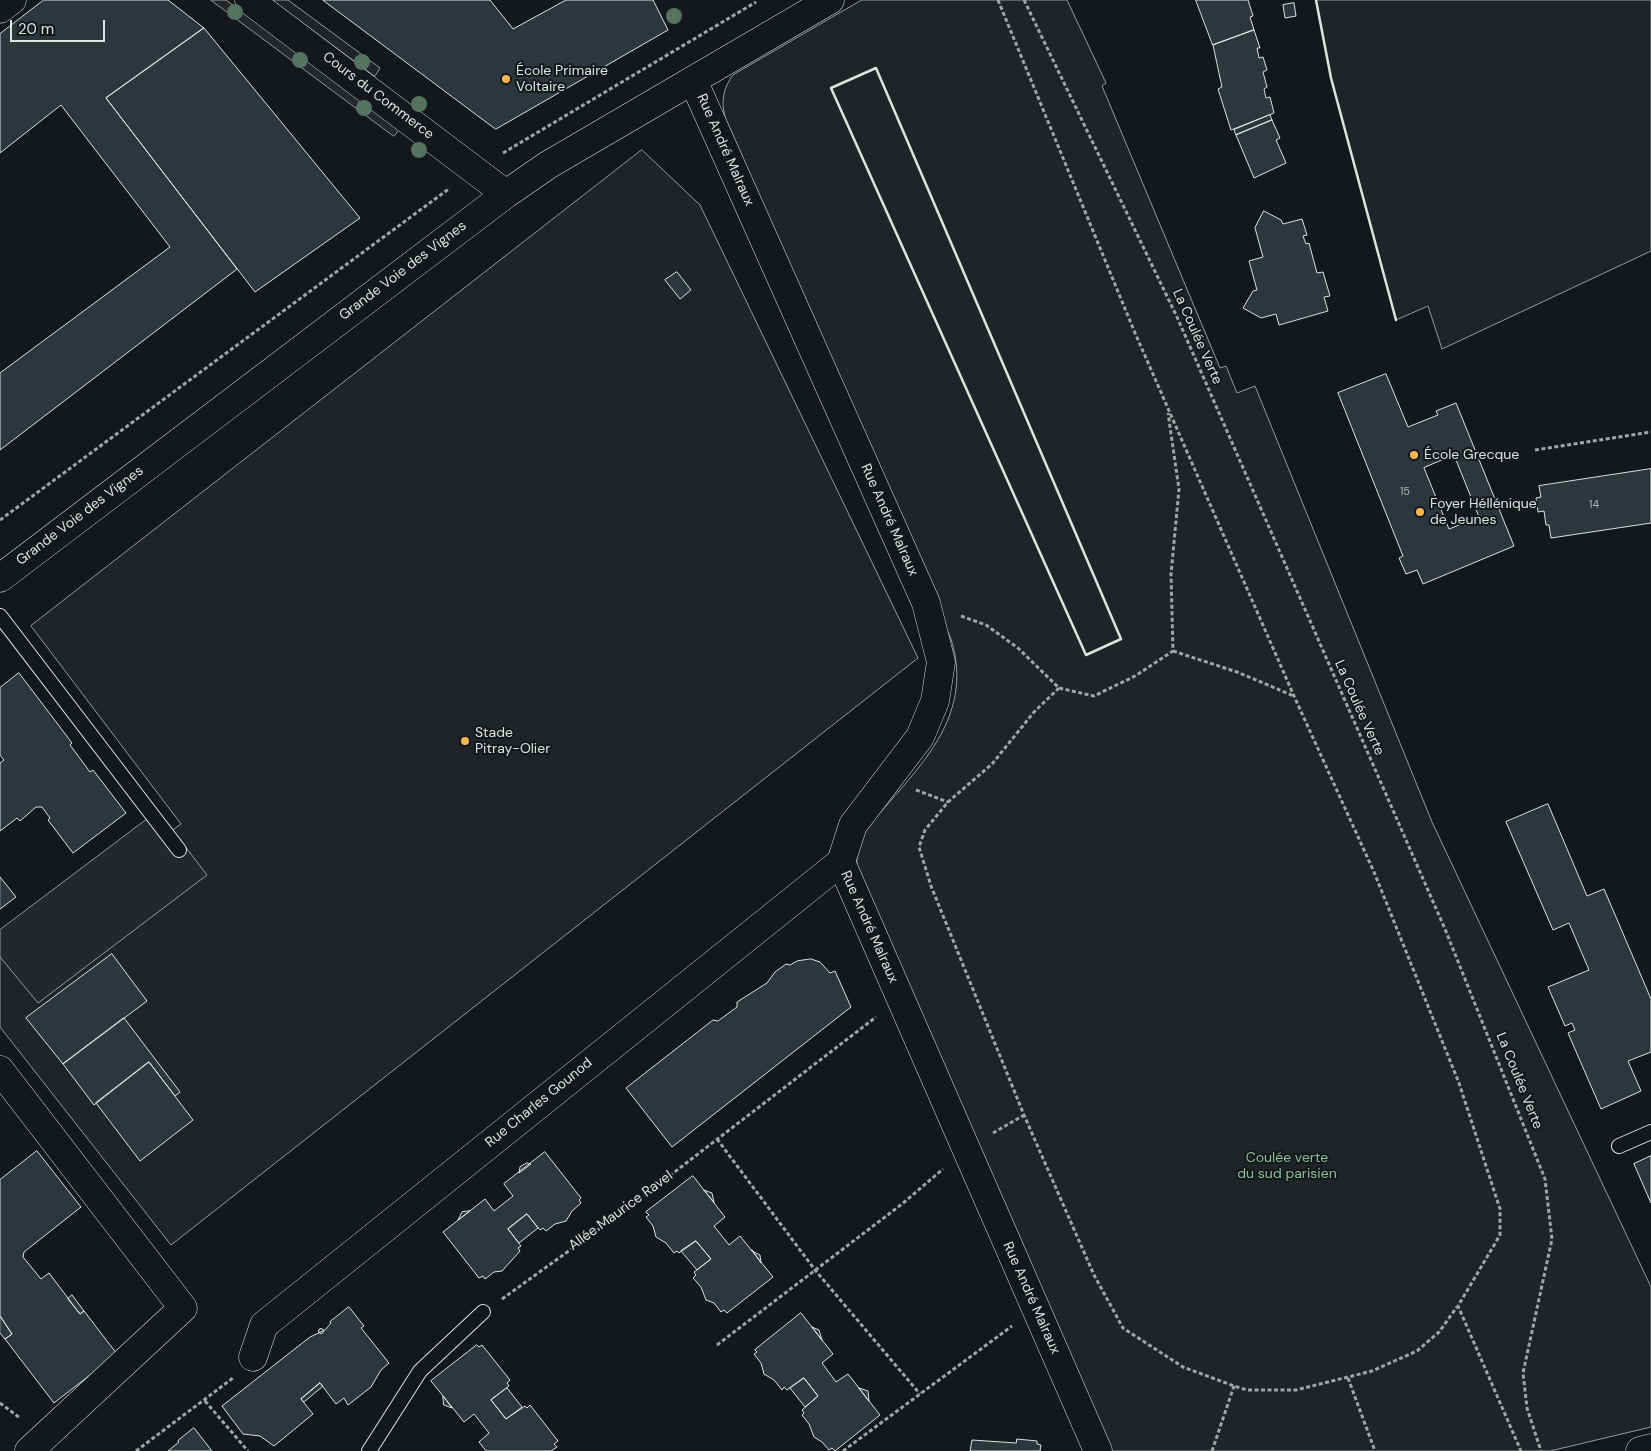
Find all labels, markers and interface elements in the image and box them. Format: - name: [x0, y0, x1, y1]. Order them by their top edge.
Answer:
- scale bar: [12, 10, 108, 42]
- text: 20 m: [18, 19, 54, 39]
- street label: Cours du Commerce: [319, 49, 437, 143]
- place label: École Primaire Voltaire: [516, 63, 608, 95]
- marker: École Primaire Voltaire: [500, 73, 512, 85]
- street label: Rue André Malraux: [693, 91, 757, 209]
- street label: Grande Voie des Vignes: [336, 218, 470, 324]
- street label: La Coulée Verte: [1168, 287, 1226, 387]
- place label: École Grecque: [1424, 447, 1519, 463]
- marker: École Grecque: [1408, 449, 1420, 461]
- street label: Rue André Malraux: [857, 461, 921, 579]
- street label: Grande Voie des Vignes: [13, 463, 147, 569]
- house number: 15: [1400, 485, 1410, 499]
- place label: Foyer Héllénique de Jeunes: [1430, 496, 1537, 528]
- house number: 14: [1589, 498, 1599, 512]
- marker: Foyer Héllénique de Jeunes: [1414, 506, 1426, 518]
- street label: La Coulée Verte: [1330, 658, 1388, 758]
- place label: Stade Pitray-Olier: [475, 725, 550, 758]
- marker: Stade Pitray-Olier: [459, 735, 471, 747]
- street label: Rue André Malraux: [837, 868, 901, 986]
- street label: La Coulée Verte: [1492, 1030, 1546, 1132]
- street label: Rue Charles Gounod: [482, 1055, 596, 1151]
- park label: Coulée verte du sud parisien: [1237, 1150, 1337, 1182]
- street label: Allée Maurice Ravel: [566, 1168, 676, 1254]
- street label: Rue André Malraux: [999, 1239, 1063, 1357]

